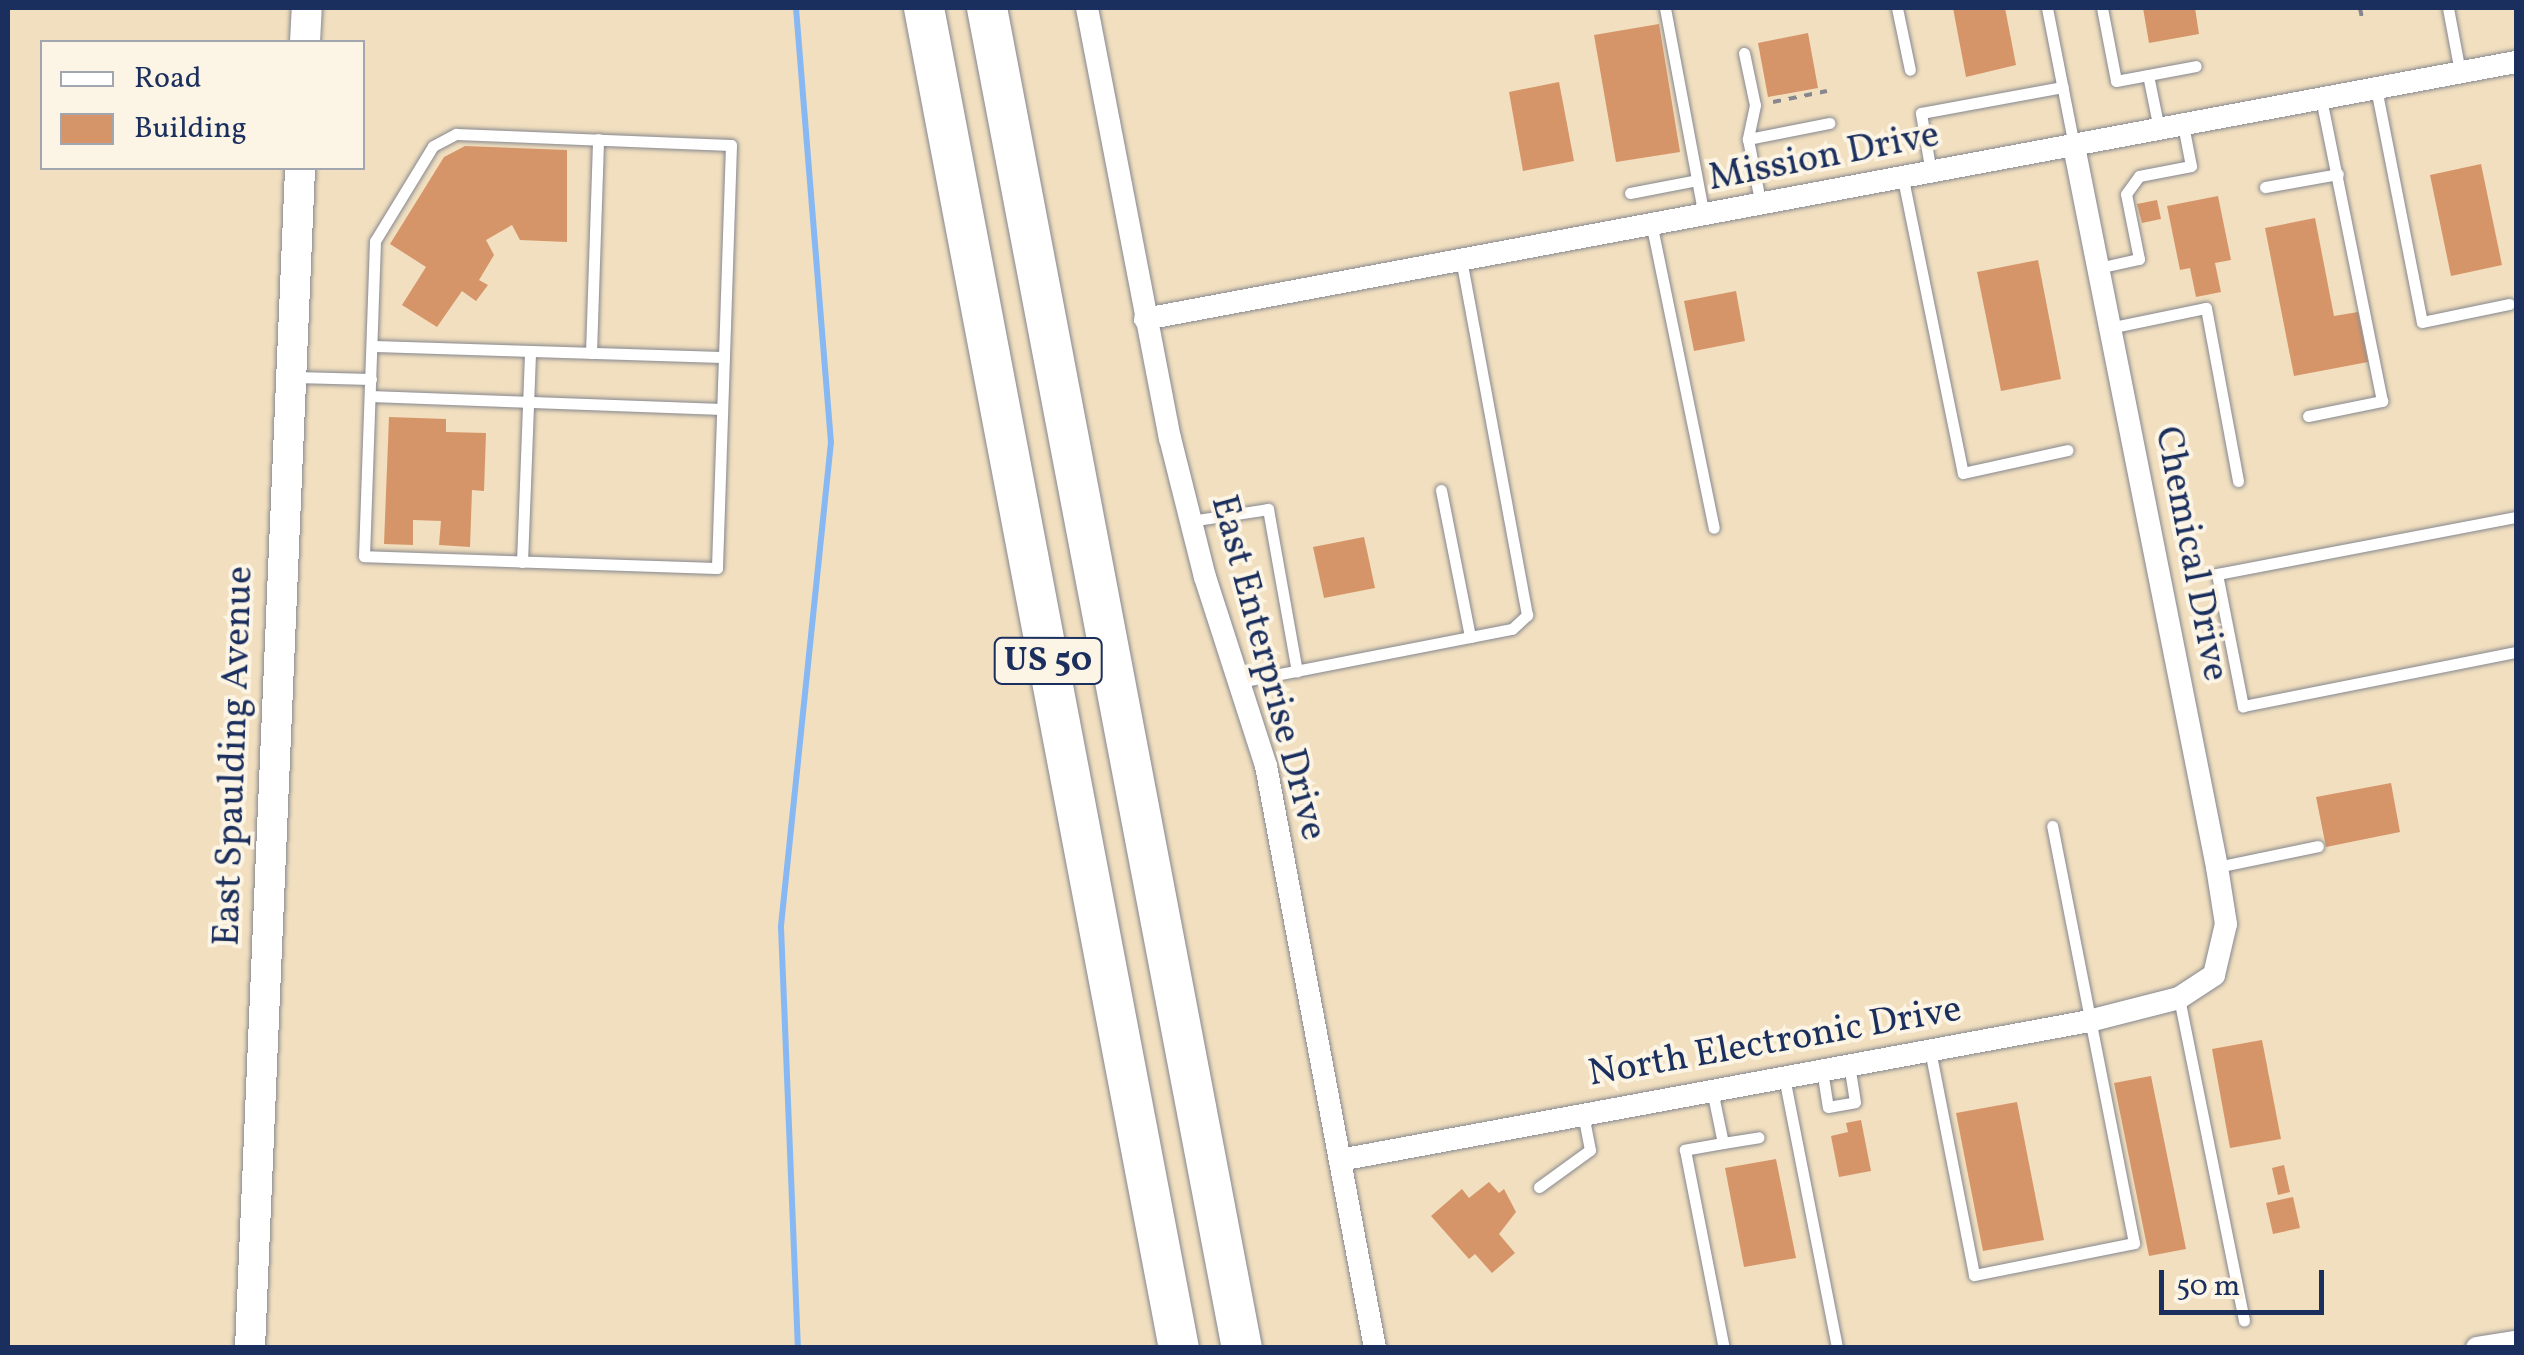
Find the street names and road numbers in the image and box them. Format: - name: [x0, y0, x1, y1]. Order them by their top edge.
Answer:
- street label: Mission Drive: [1705, 113, 1943, 203]
- street label: Chemical Drive: [2143, 423, 2237, 685]
- street label: East Enterprise Drive: [1199, 491, 1335, 845]
- street label: East Spaulding Avenue: [206, 565, 264, 947]
- road number: US 50: [993, 631, 1103, 691]
- street label: North Electronic Drive: [1585, 988, 1965, 1098]

